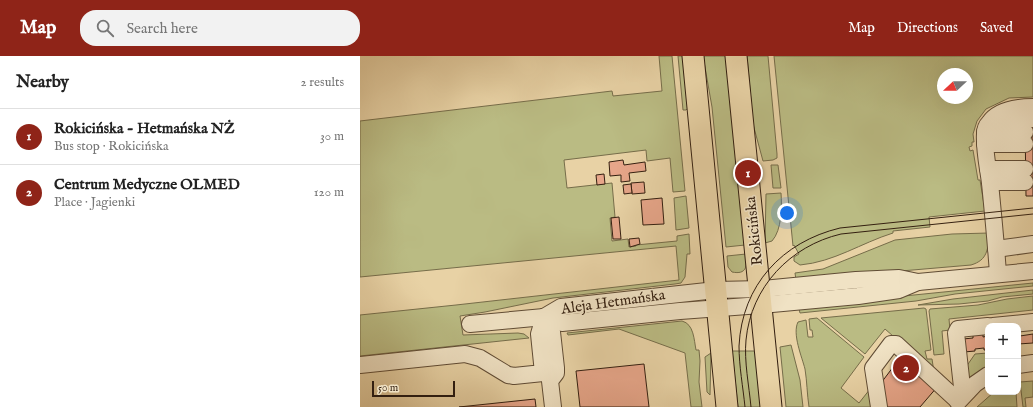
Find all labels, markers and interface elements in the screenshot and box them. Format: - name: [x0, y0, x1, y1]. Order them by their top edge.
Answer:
- search box: [80, 10, 360, 46]
- text: Map: [20, 16, 56, 40]
- icon: search: [94, 17, 116, 39]
- text: Search here: [126, 19, 198, 38]
- text: Map: [848, 19, 875, 37]
- text: Directions: [897, 19, 958, 37]
- text: Saved: [980, 19, 1013, 37]
- north arrow: [937, 68, 973, 104]
- text: Nearby: [16, 72, 69, 93]
- text: 2 results: [300, 74, 344, 91]
- text: Rokicińska - Hetmańska NŻ: [54, 119, 234, 138]
- text: 1: [27, 128, 31, 145]
- text: 30 m: [320, 128, 344, 145]
- text: Bus stop · Rokicińska: [54, 138, 169, 155]
- pin: 1: [735, 158, 761, 188]
- text: Centrum Medyczne OLMED: [54, 175, 240, 194]
- text: 2: [26, 184, 32, 201]
- text: 120 m: [314, 184, 344, 201]
- text: Place · Jagienki: [54, 194, 135, 211]
- street label: Rokicińska: [741, 195, 767, 267]
- your location: [777, 203, 797, 223]
- street label: Aleja Hetmańska: [559, 285, 667, 319]
- map controls: [985, 323, 1021, 395]
- button: +: [985, 323, 1021, 359]
- pin: 2: [893, 353, 919, 383]
- button: −: [985, 359, 1021, 395]
- scale bar: [372, 379, 455, 398]
- text: 50 m: [378, 381, 398, 395]

